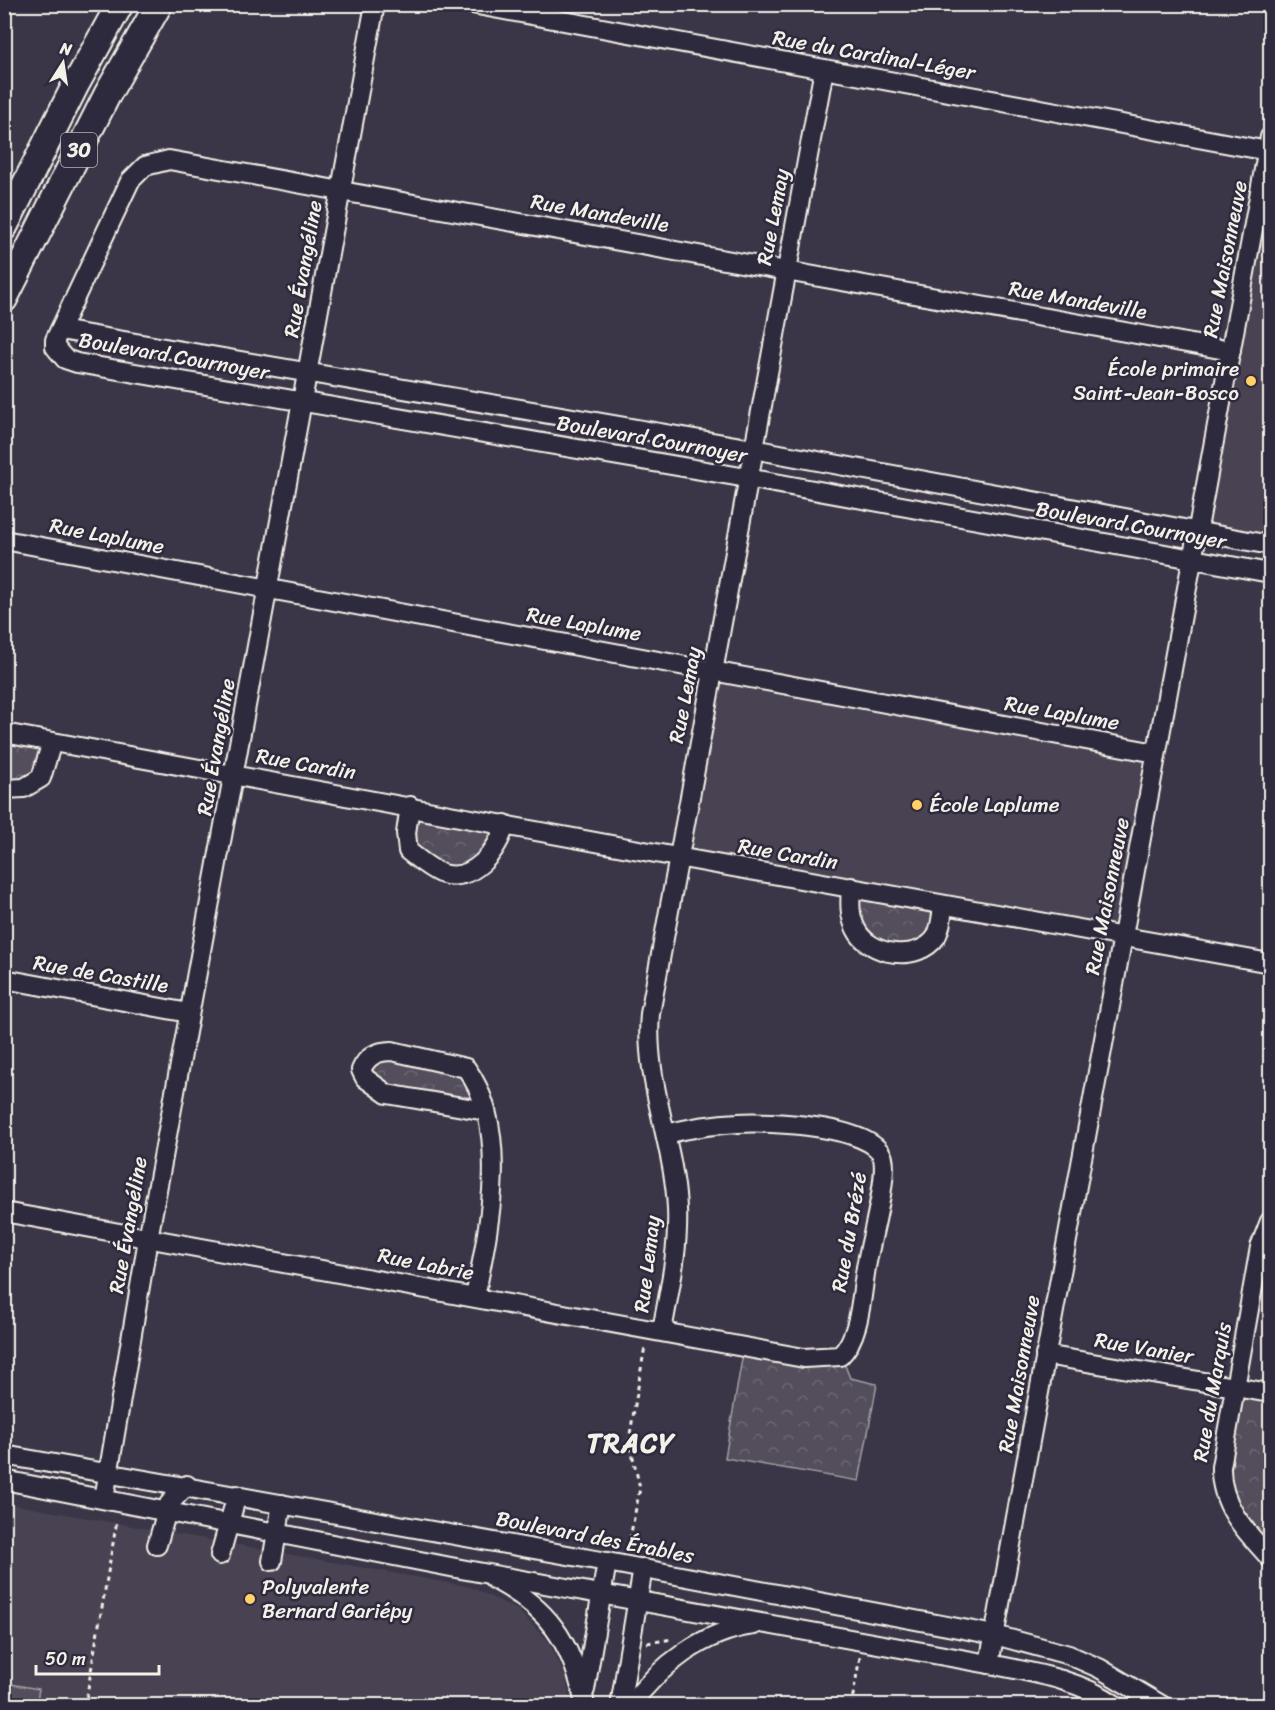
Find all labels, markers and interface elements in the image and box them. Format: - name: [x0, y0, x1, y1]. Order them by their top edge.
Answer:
- street label: Rue du Cardinal-Léger: [770, 18, 980, 92]
- north arrow: [33, 33, 93, 93]
- text: N: [57, 33, 75, 64]
- road number: 30: [61, 133, 97, 167]
- street label: Rue Lemay: [745, 165, 801, 269]
- street label: Rue Maisonneuve: [1191, 177, 1259, 341]
- street label: Rue Mandeville: [528, 182, 672, 244]
- street label: Rue Évangéline: [272, 197, 334, 341]
- street label: Rue Mandeville: [1006, 269, 1150, 331]
- street label: Boulevard Cournoyer: [76, 321, 274, 392]
- place label: École primaire Saint-Jean-Bosco: [1073, 350, 1239, 412]
- marker: École primaire Saint-Jean-Bosco: [1244, 374, 1258, 388]
- street label: Boulevard Cournoyer: [554, 404, 752, 475]
- street label: Boulevard Cournoyer: [1033, 490, 1231, 561]
- street label: Rue Laplume: [47, 506, 168, 566]
- street label: Rue Laplume: [524, 595, 644, 653]
- street label: Rue Lemay: [657, 643, 713, 747]
- street label: Rue Évangéline: [185, 675, 247, 819]
- street label: Rue Laplume: [1002, 684, 1122, 742]
- street label: Rue Cardin: [253, 737, 359, 791]
- place label: École Laplume: [929, 786, 1060, 824]
- marker: École Laplume: [910, 798, 924, 812]
- street label: Rue Maisonneuve: [1073, 814, 1141, 978]
- street label: Rue Cardin: [735, 827, 841, 881]
- street label: Rue de Castille: [30, 943, 172, 1005]
- street label: Rue Évangéline: [97, 1153, 159, 1297]
- street label: Rue du Brézé: [820, 1169, 878, 1295]
- street label: Rue Lemay: [622, 1213, 672, 1315]
- street label: Rue Labrie: [375, 1236, 478, 1292]
- street label: Rue Maisonneuve: [986, 1292, 1052, 1456]
- street label: Rue du Marquis: [1181, 1319, 1243, 1465]
- street label: Rue Vanier: [1092, 1321, 1198, 1376]
- district label: TRACY: [587, 1419, 676, 1467]
- street label: Boulevard des Érables: [493, 1499, 698, 1575]
- place label: Polyvalente Bernard Gariépy: [262, 1568, 413, 1630]
- marker: Polyvalente Bernard Gariépy: [243, 1592, 257, 1606]
- scale bar: [36, 1638, 159, 1676]
- text: 50 m: [45, 1643, 86, 1675]

